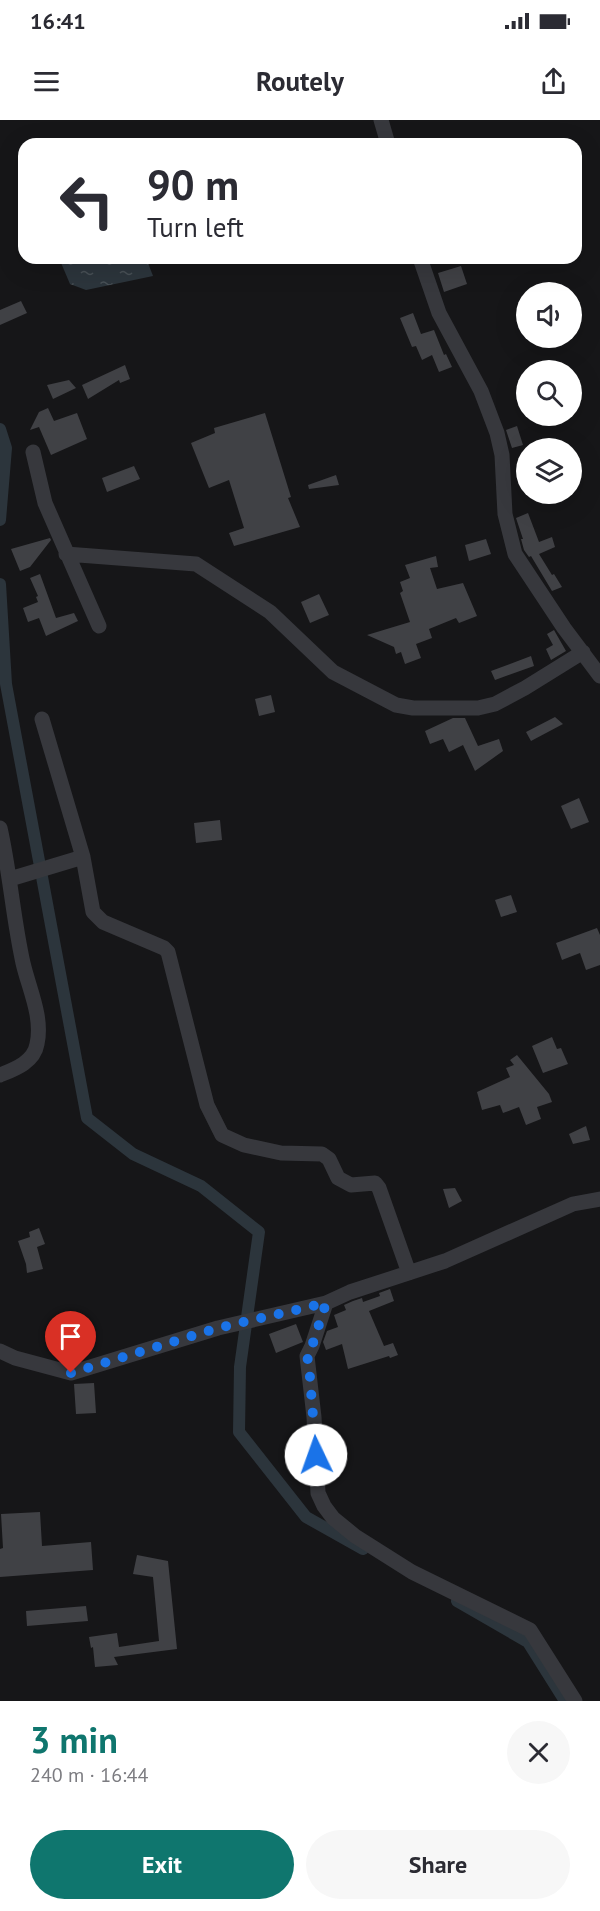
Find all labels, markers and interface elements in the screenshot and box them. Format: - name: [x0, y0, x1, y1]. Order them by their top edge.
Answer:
- text: 16:41: [30, 7, 86, 35]
- text: Routely: [256, 64, 344, 98]
- icon: menu: [30, 65, 63, 98]
- icon: share: [537, 65, 570, 98]
- text: 90 m: [147, 157, 239, 212]
- icon: left: [48, 162, 126, 240]
- text: Turn left: [147, 210, 244, 244]
- map controls: [516, 282, 582, 504]
- button: sound: [516, 282, 582, 348]
- button: search: [516, 360, 582, 426]
- button: layers: [516, 438, 582, 504]
- pin: [45, 1311, 96, 1373]
- icon: arrive: [54, 1320, 87, 1353]
- position arrow: [284, 1423, 348, 1487]
- text: 3 min: [30, 1716, 118, 1763]
- button: close: [507, 1721, 570, 1784]
- text: 240 m · 16:44: [30, 1762, 148, 1788]
- button: Exit: [30, 1830, 294, 1899]
- button: Share: [306, 1830, 570, 1899]

